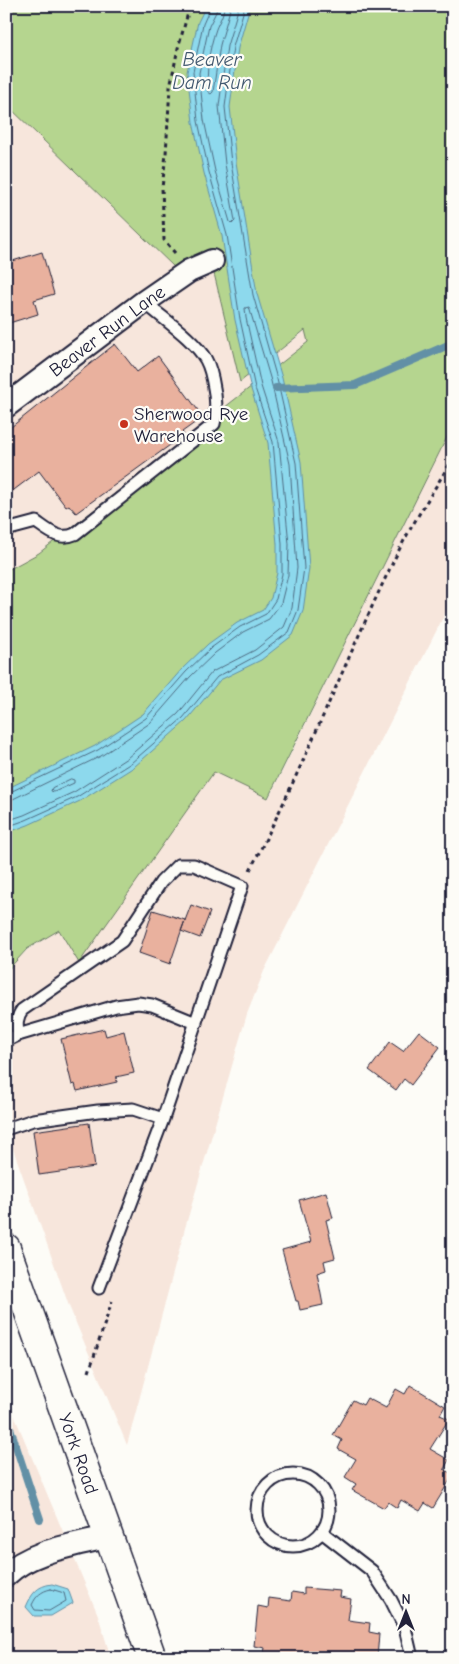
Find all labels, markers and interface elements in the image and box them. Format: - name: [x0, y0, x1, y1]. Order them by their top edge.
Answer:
- water label: Beaver Dam Run: [172, 48, 252, 94]
- street label: Beaver Run Lane: [45, 281, 170, 382]
- place label: Sherwood Rye Warehouse: [134, 403, 248, 447]
- marker: Sherwood Rye Warehouse: [118, 418, 130, 430]
- street label: York Road: [54, 1410, 103, 1497]
- north arrow: [382, 1586, 432, 1636]
- text: N: [401, 1591, 411, 1608]

